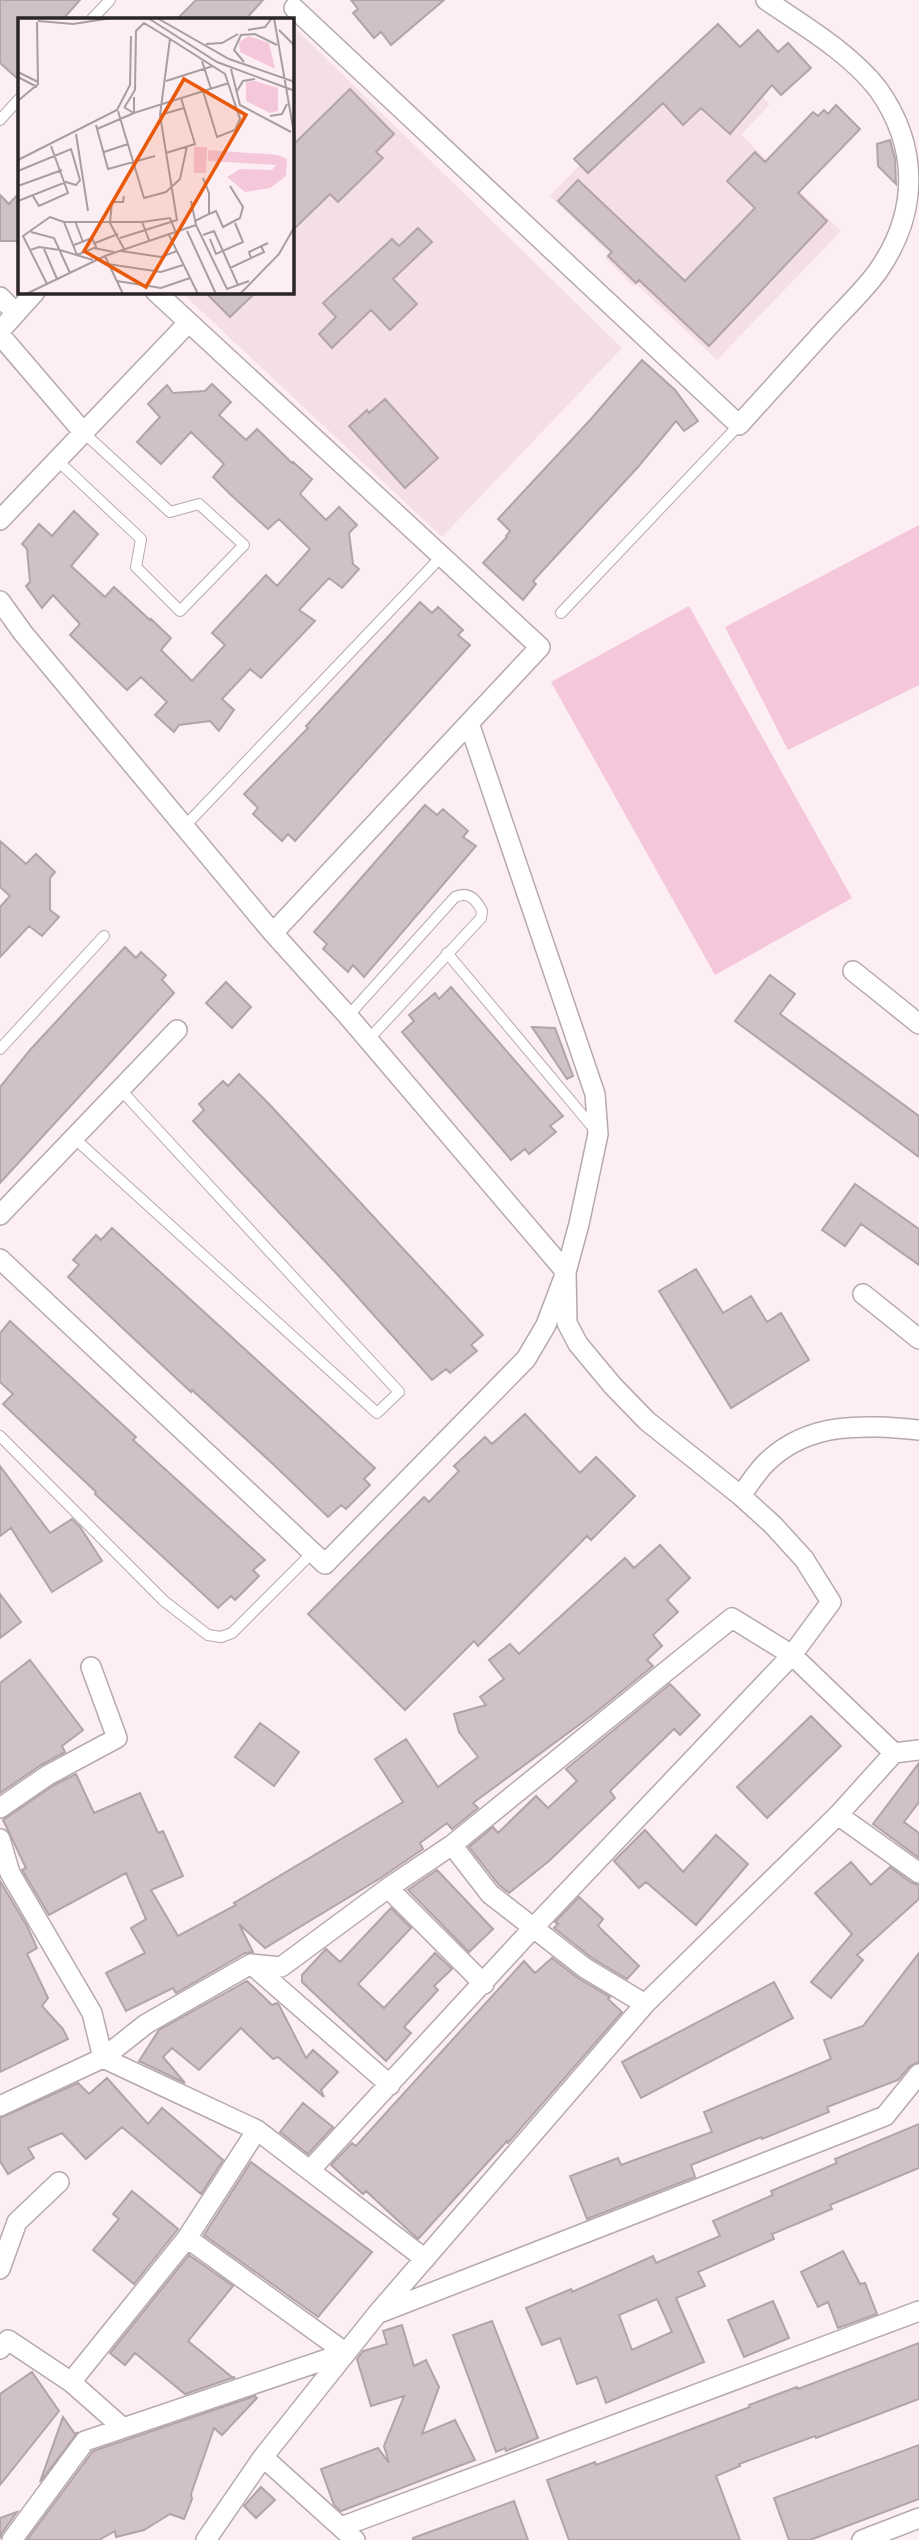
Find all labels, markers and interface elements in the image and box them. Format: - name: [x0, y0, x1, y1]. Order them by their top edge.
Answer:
- inset map: [18, 18, 294, 294]

